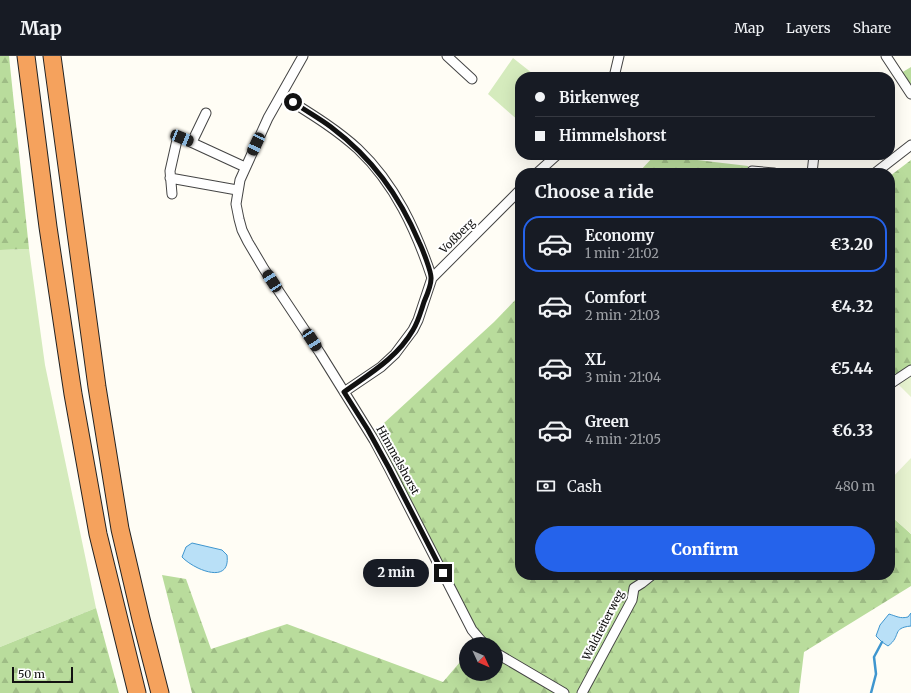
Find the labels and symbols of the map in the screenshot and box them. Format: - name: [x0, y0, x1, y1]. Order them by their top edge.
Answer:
- route start: [284, 93, 302, 111]
- car: [169, 128, 195, 148]
- car: [245, 131, 267, 157]
- street label: Voßberg: [436, 215, 478, 257]
- car: [260, 268, 284, 294]
- car: [300, 327, 324, 353]
- street label: Himmelshorst: [373, 423, 423, 498]
- callout: 2 min: [363, 559, 429, 587]
- route end: [434, 564, 452, 582]
- street label: Waldreiterweg: [579, 587, 627, 663]
- north arrow: [459, 637, 503, 681]
- scale bar: [12, 665, 73, 684]

